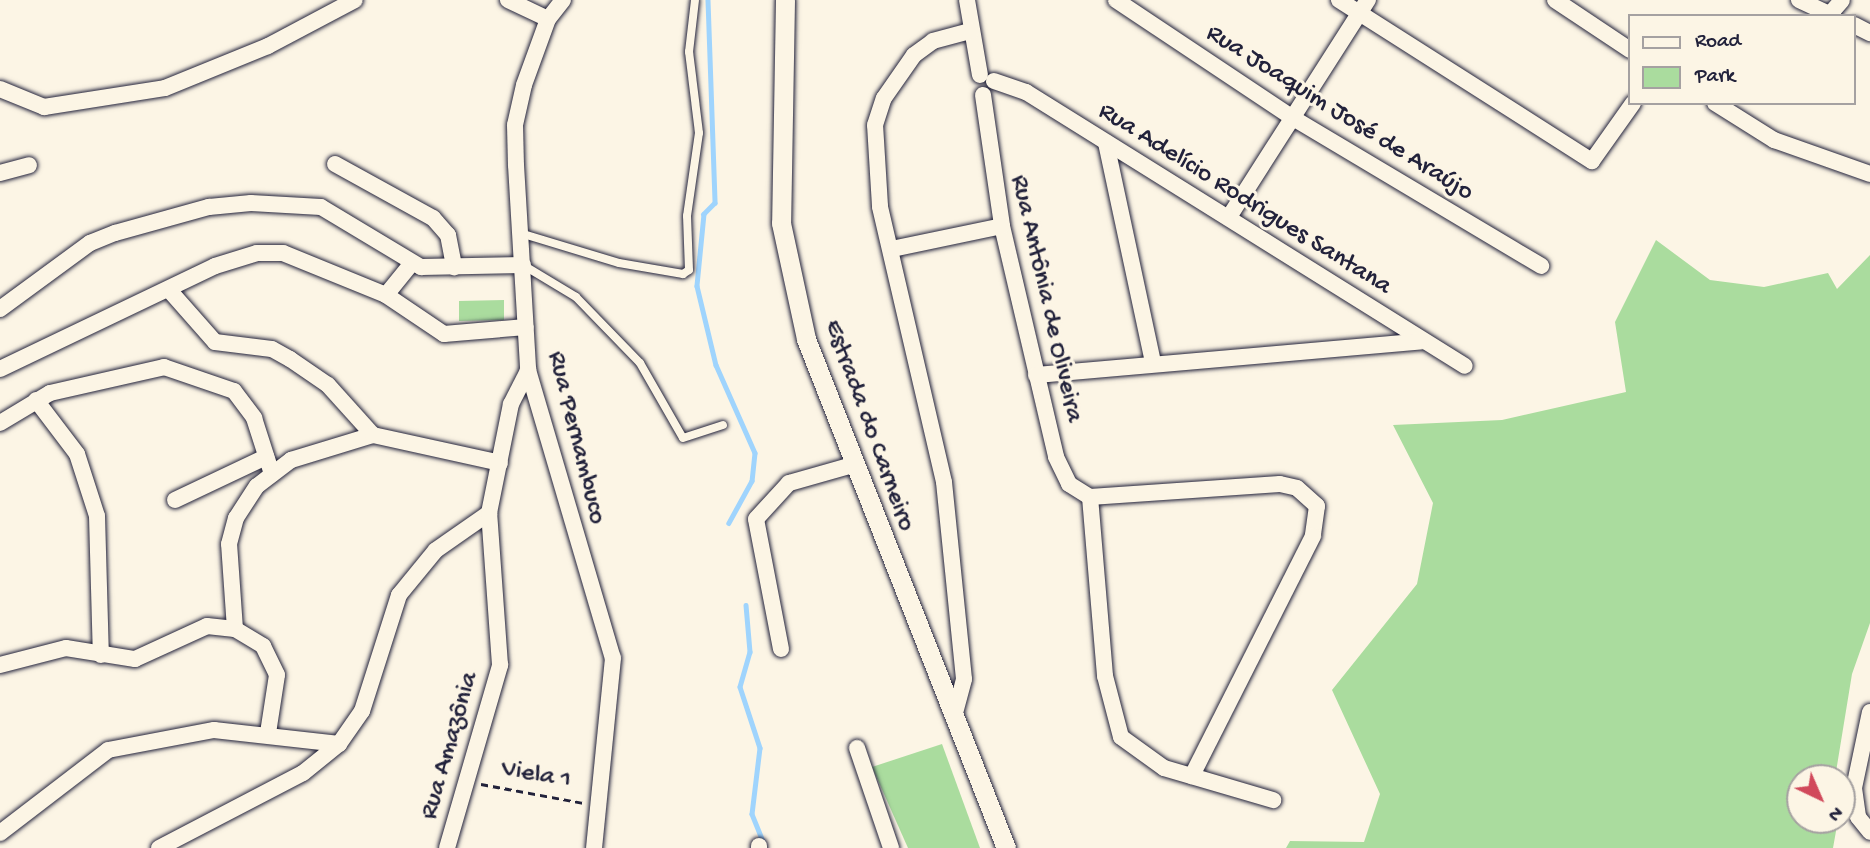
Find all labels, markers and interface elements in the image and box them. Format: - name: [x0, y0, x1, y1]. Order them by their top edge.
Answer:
- legend: [1629, 14, 1856, 105]
- street label: Rua Joaquim José de Araújo: [1199, 19, 1479, 209]
- text: Road: [1695, 30, 1741, 55]
- text: Park: [1695, 65, 1735, 90]
- street label: Rua Adelício Rodrigues Santana: [1092, 97, 1396, 303]
- street label: Rua Antônia de Oliveira: [1001, 172, 1089, 426]
- street label: Estrada do Carneiro: [815, 316, 921, 536]
- street label: Rua Pernambuco: [538, 348, 612, 528]
- street label: Rua Amazônia: [415, 669, 487, 823]
- street label: Viela 1: [499, 755, 573, 797]
- north arrow: [1786, 764, 1856, 834]
- text: N: [1822, 800, 1847, 826]

